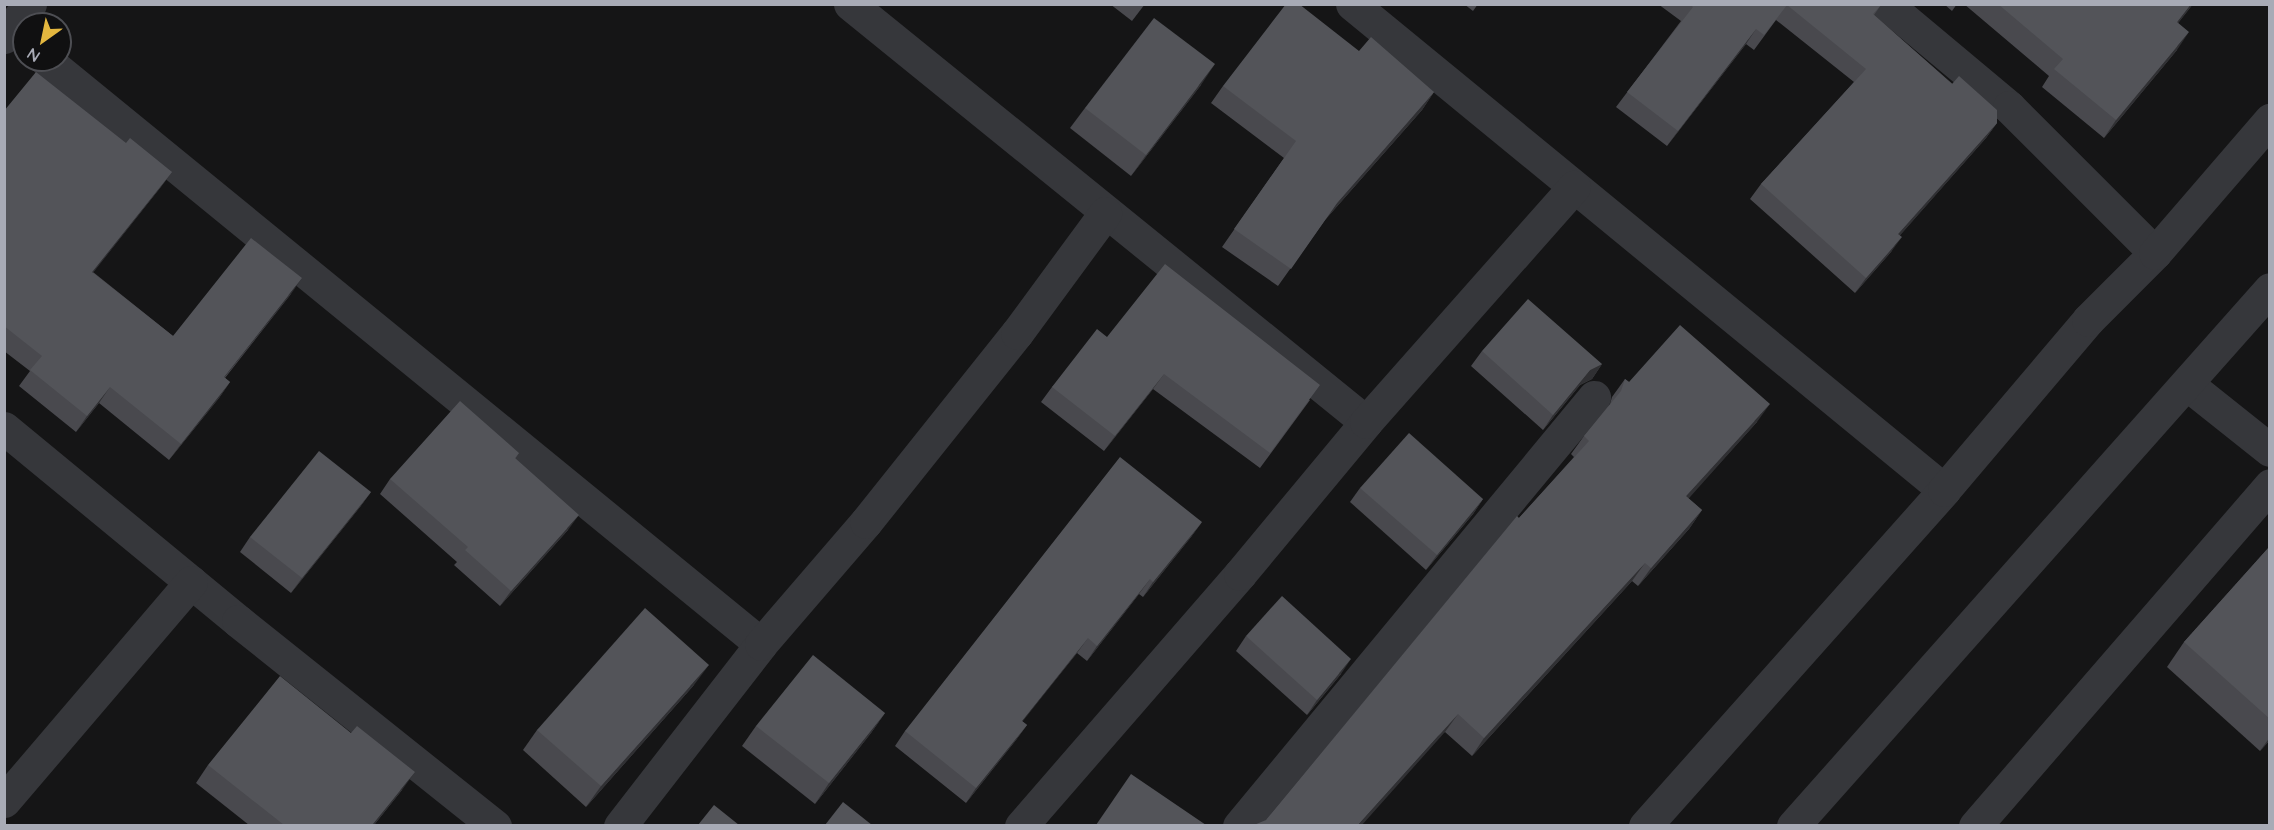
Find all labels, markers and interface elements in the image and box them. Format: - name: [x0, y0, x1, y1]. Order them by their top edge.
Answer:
- north arrow: [12, 12, 72, 72]
- text: N: [23, 44, 44, 67]

